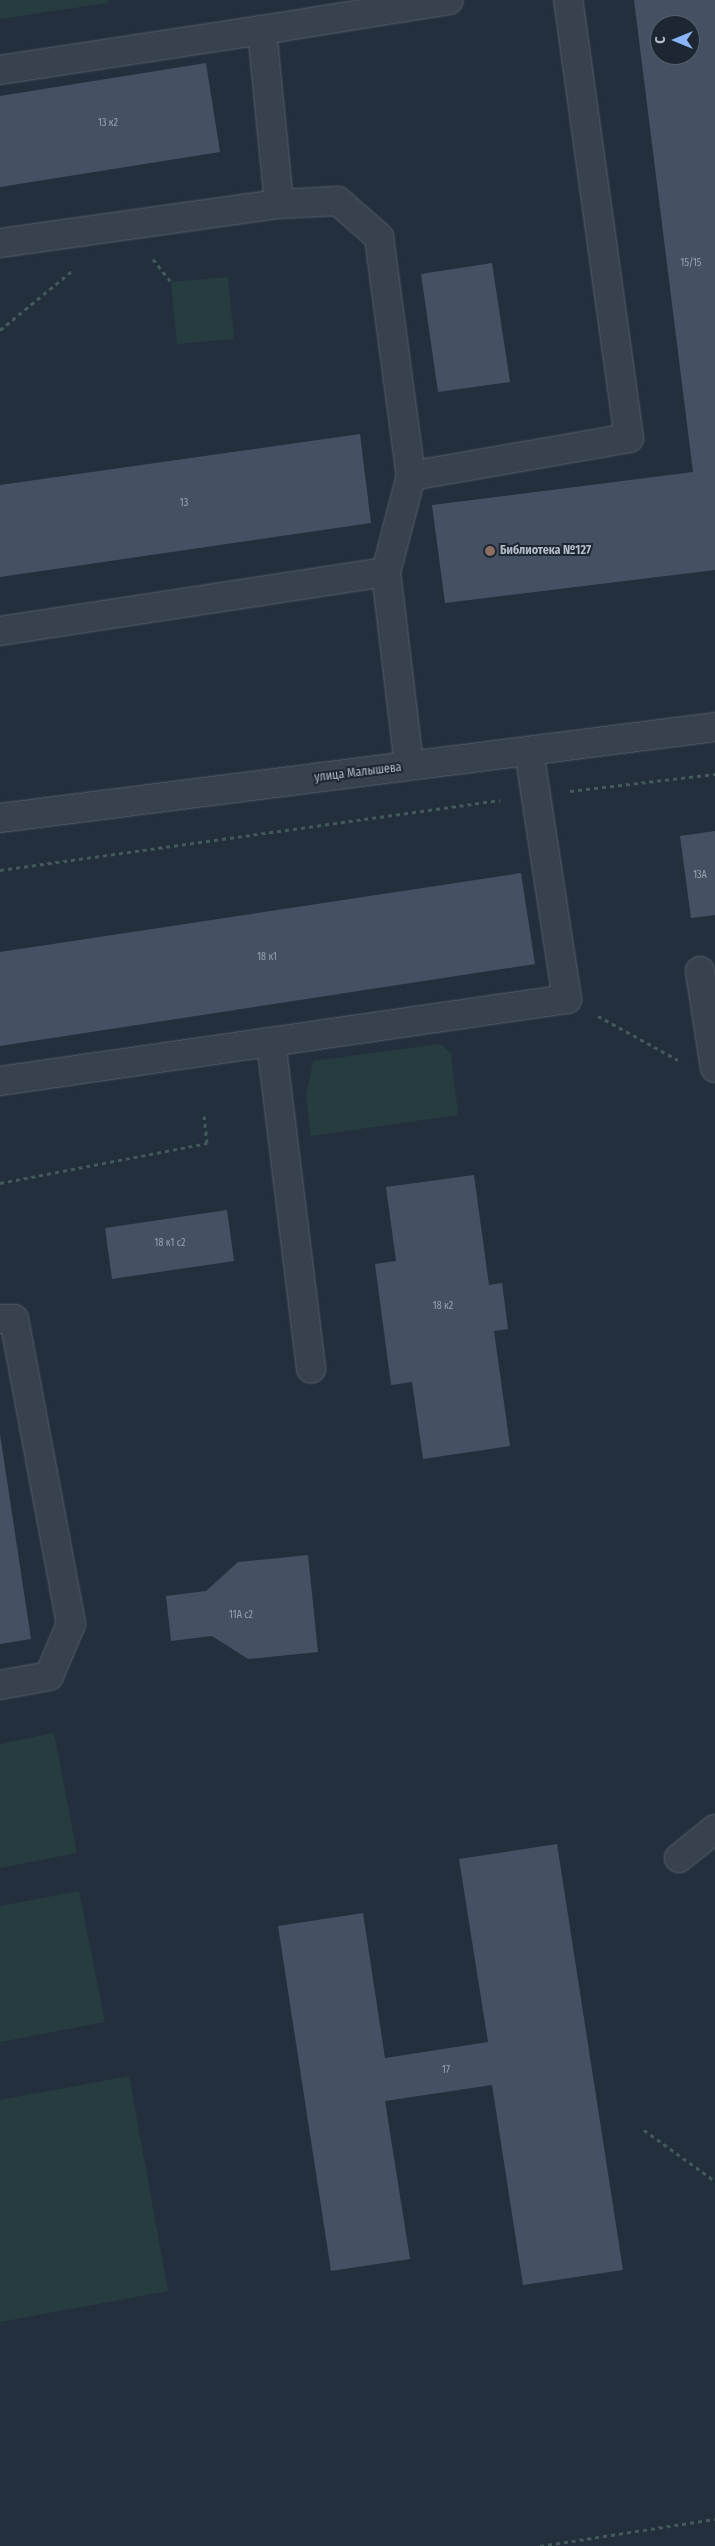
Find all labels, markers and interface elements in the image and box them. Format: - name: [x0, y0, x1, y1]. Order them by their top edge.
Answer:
- north arrow: [650, 15, 700, 65]
- text: С: [652, 36, 669, 44]
- house number: 13 к2: [98, 118, 118, 130]
- house number: 15/15: [681, 258, 701, 270]
- house number: 13: [180, 498, 188, 510]
- place label: Библиотека №127: [500, 544, 591, 558]
- marker: Библиотека №127: [484, 545, 496, 557]
- street label: улица Малышева: [314, 761, 402, 785]
- house number: 13А: [693, 870, 707, 882]
- house number: 18 к1: [257, 952, 277, 964]
- house number: 18 к1 с2: [155, 1238, 185, 1250]
- house number: 18 к2: [433, 1301, 453, 1313]
- house number: 11А с2: [229, 1610, 253, 1622]
- house number: 17: [442, 2065, 450, 2077]

